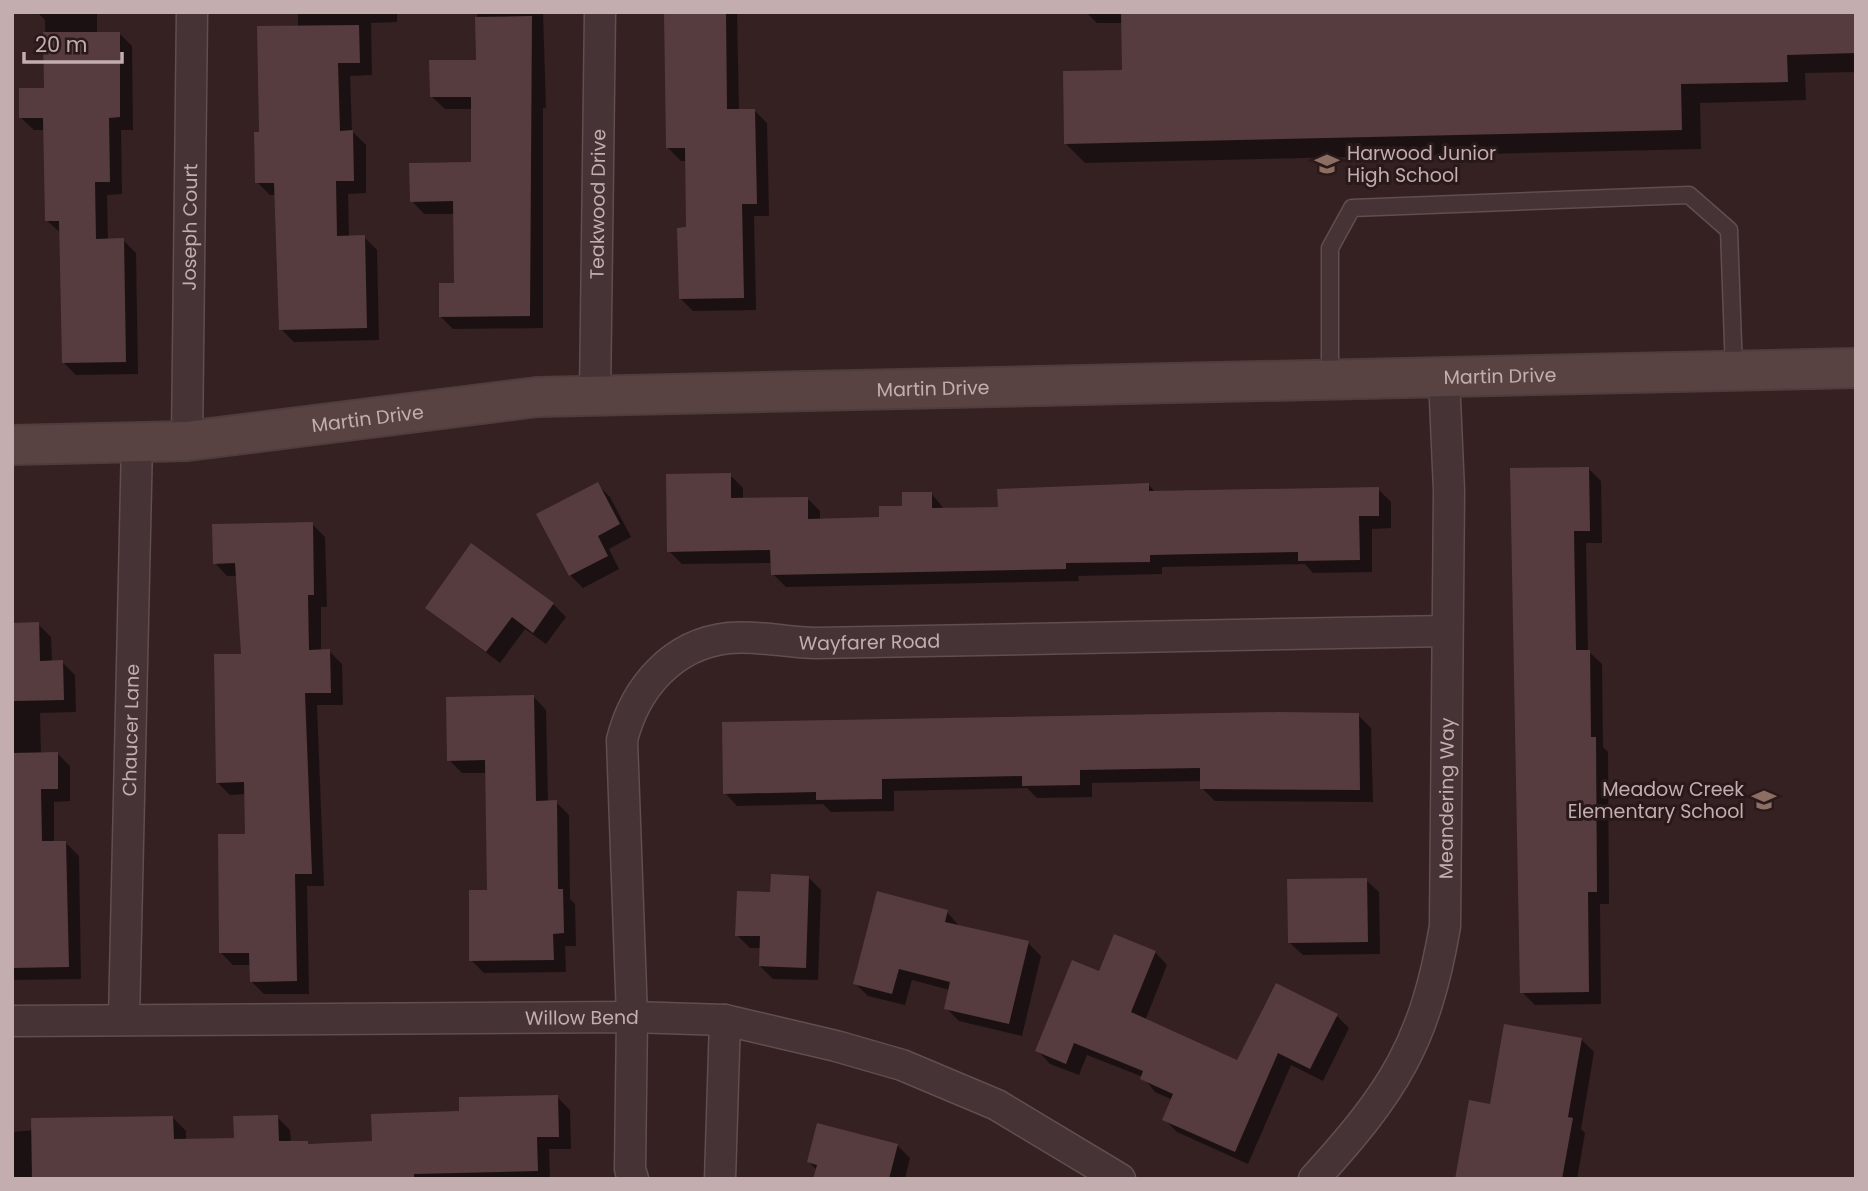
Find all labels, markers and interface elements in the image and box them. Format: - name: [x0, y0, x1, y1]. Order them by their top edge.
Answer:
- scale bar: [24, 21, 122, 65]
- text: 20 m: [35, 30, 88, 59]
- street label: Teakwood Drive: [584, 129, 612, 279]
- place label: Harwood Junior High School: [1347, 140, 1496, 189]
- school or university icon: Harwood Junior High School: [1313, 150, 1341, 178]
- street label: Joseph Court: [176, 163, 204, 291]
- street label: Martin Drive: [1443, 362, 1557, 391]
- street label: Martin Drive: [876, 374, 990, 404]
- street label: Martin Drive: [310, 398, 425, 439]
- street label: Wayfarer Road: [798, 628, 940, 657]
- street label: Chaucer Lane: [116, 664, 146, 797]
- street label: Meandering Way: [1432, 717, 1461, 879]
- place label: Meadow Creek Elementary School: [1568, 776, 1744, 825]
- school or university icon: Meadow Creek Elementary School: [1750, 786, 1778, 814]
- street label: Willow Bend: [525, 1004, 639, 1032]

